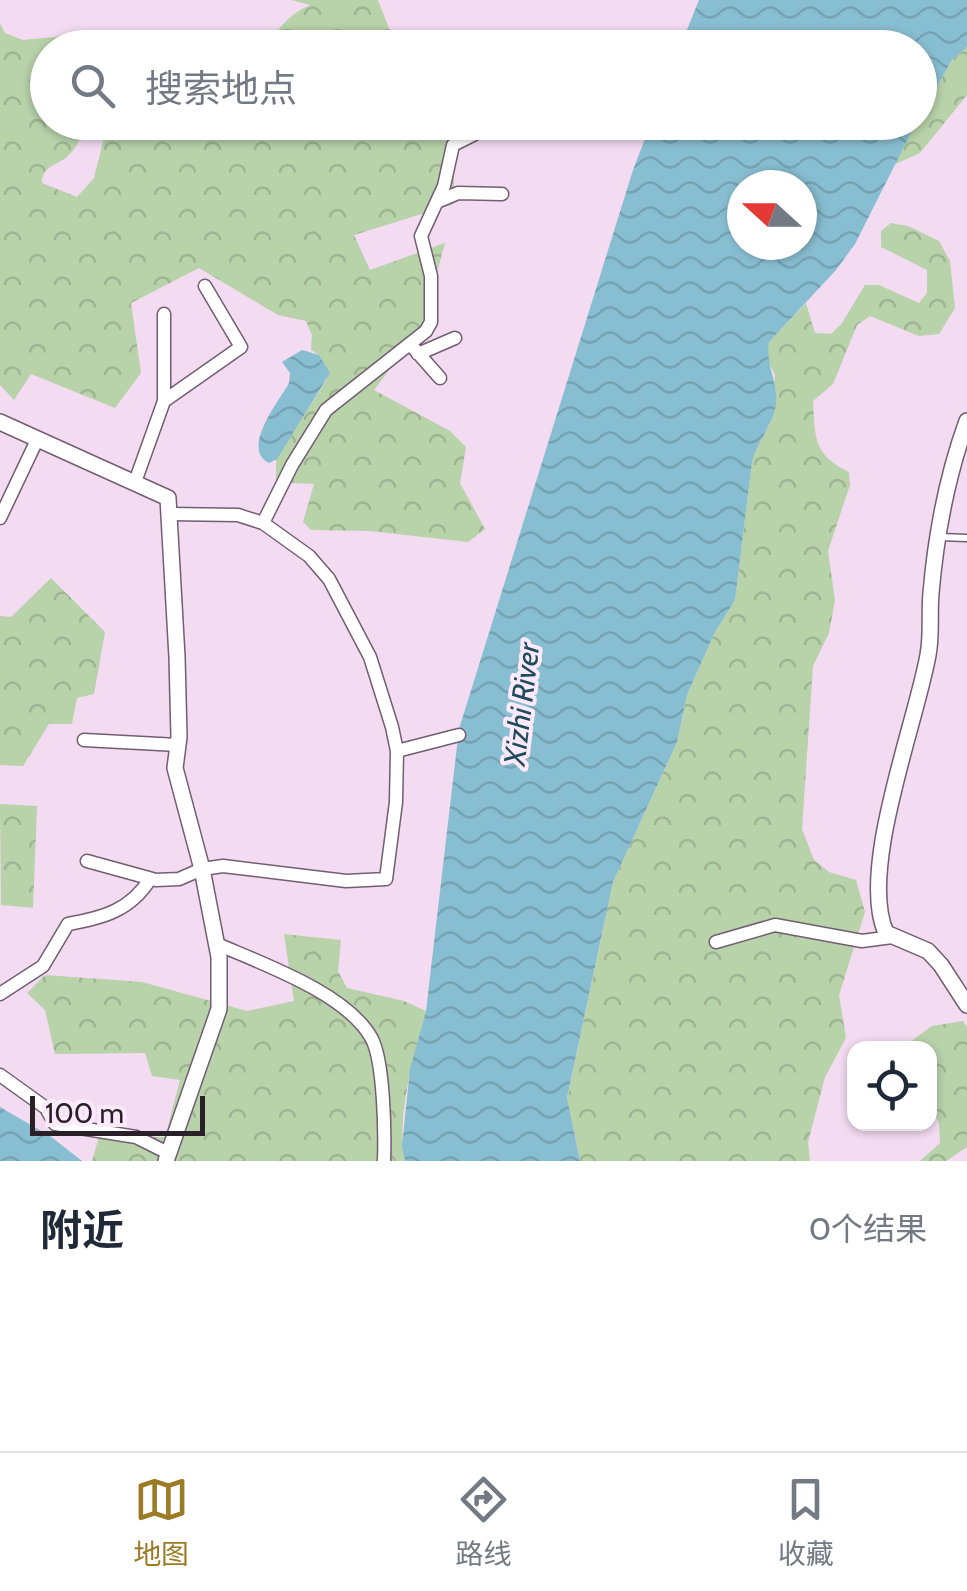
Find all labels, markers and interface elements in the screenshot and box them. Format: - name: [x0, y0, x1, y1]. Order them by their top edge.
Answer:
- search box: [30, 30, 937, 140]
- icon: search: [65, 58, 120, 113]
- text: 搜索地点: [145, 65, 297, 112]
- north arrow: [727, 170, 817, 260]
- water label: Xizhi River: [495, 639, 548, 769]
- map controls: [847, 1041, 937, 1131]
- button: locate: [847, 1041, 937, 1131]
- scale bar: [30, 1091, 205, 1136]
- text: 100 m: [45, 1096, 124, 1130]
- text: 附近: [40, 1204, 124, 1256]
- text: 0个结果: [809, 1209, 927, 1248]
- tab: 地图: [133, 1472, 189, 1572]
- tab: 路线: [455, 1472, 512, 1572]
- tab: 收藏: [778, 1472, 834, 1572]

